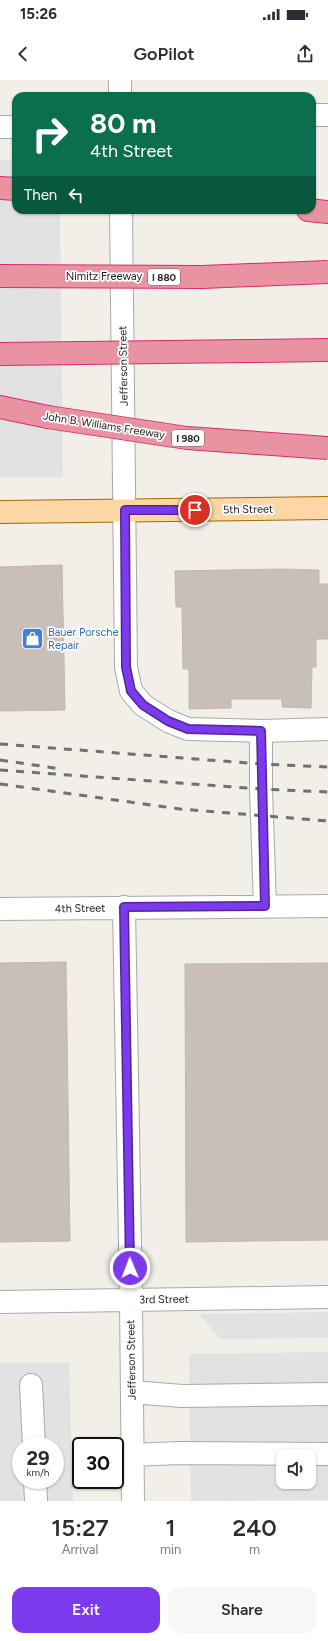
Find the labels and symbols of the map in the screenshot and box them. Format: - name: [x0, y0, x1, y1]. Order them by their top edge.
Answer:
- road number: I 880: [148, 269, 180, 285]
- street label: Nimitz Freeway: [66, 270, 142, 283]
- street label: Jefferson Street: [116, 326, 131, 406]
- street label: John B. Williams Freeway: [42, 409, 166, 442]
- road number: I 980: [172, 430, 204, 446]
- pin: [178, 493, 212, 527]
- street label: 5th Street: [223, 503, 273, 516]
- shop icon: Bauer Porsche Repair: [19, 625, 45, 651]
- place label: Bauer Porsche Repair: [48, 626, 119, 652]
- street label: 4th Street: [55, 902, 105, 915]
- position arrow: [109, 1247, 151, 1289]
- street label: 3rd Street: [139, 1293, 189, 1306]
- street label: Jefferson Street: [124, 1320, 139, 1400]
- speed limit sign: 30: [72, 1437, 124, 1489]

